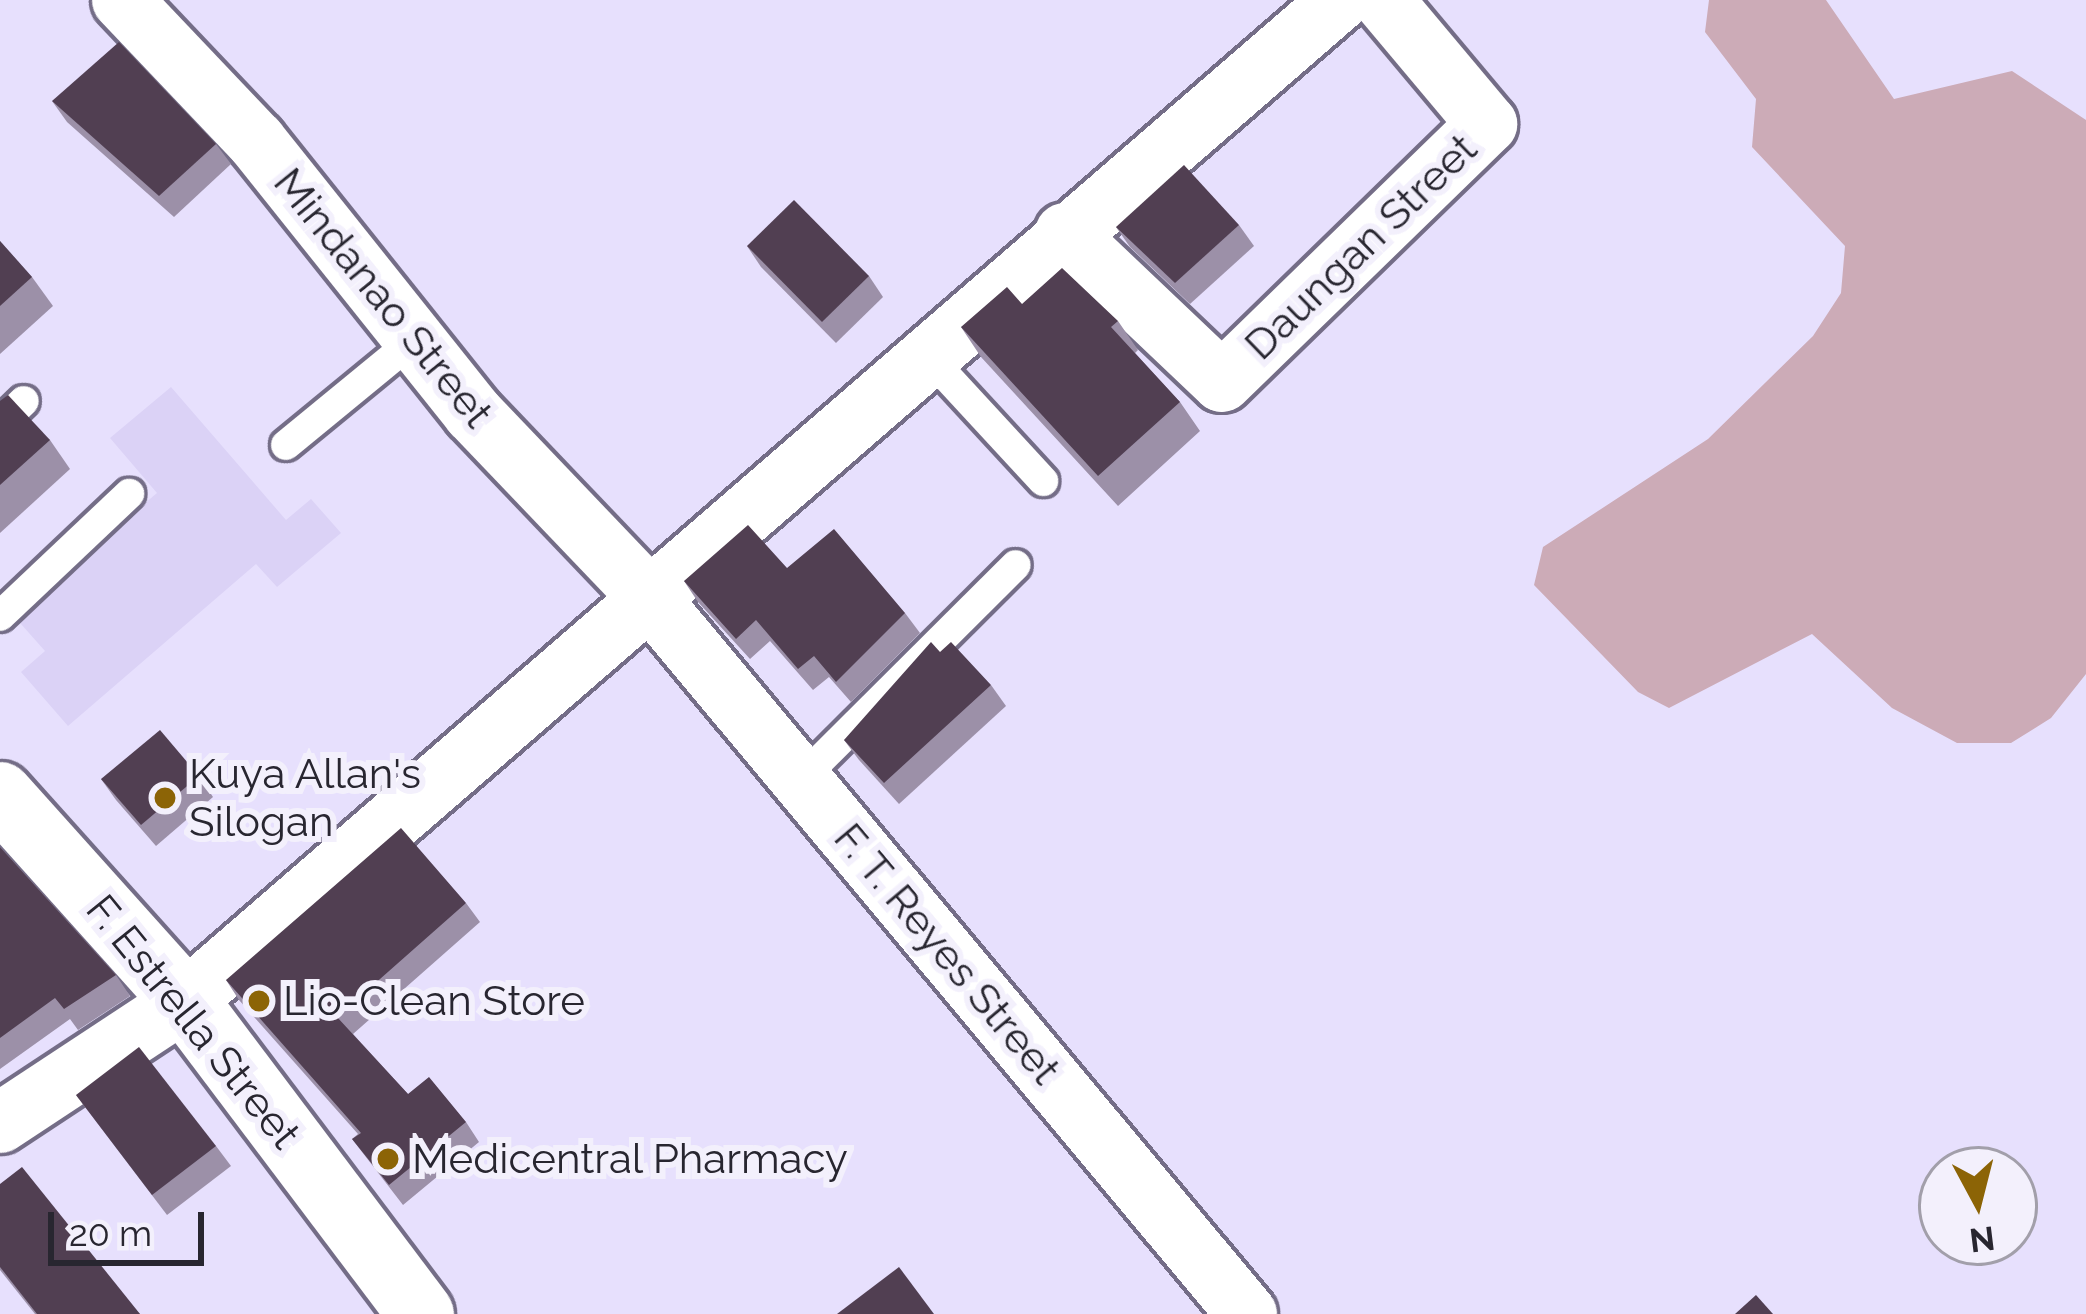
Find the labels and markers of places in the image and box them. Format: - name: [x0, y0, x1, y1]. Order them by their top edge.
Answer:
- place label: Kuya Allan's Silogan: [189, 749, 422, 848]
- marker: Kuya Allan's Silogan: [152, 785, 178, 811]
- place label: Lio-Clean Store: [283, 976, 585, 1026]
- marker: Lio-Clean Store: [246, 988, 272, 1014]
- place label: Medicentral Pharmacy: [412, 1134, 849, 1184]
- marker: Medicentral Pharmacy: [375, 1146, 401, 1172]

